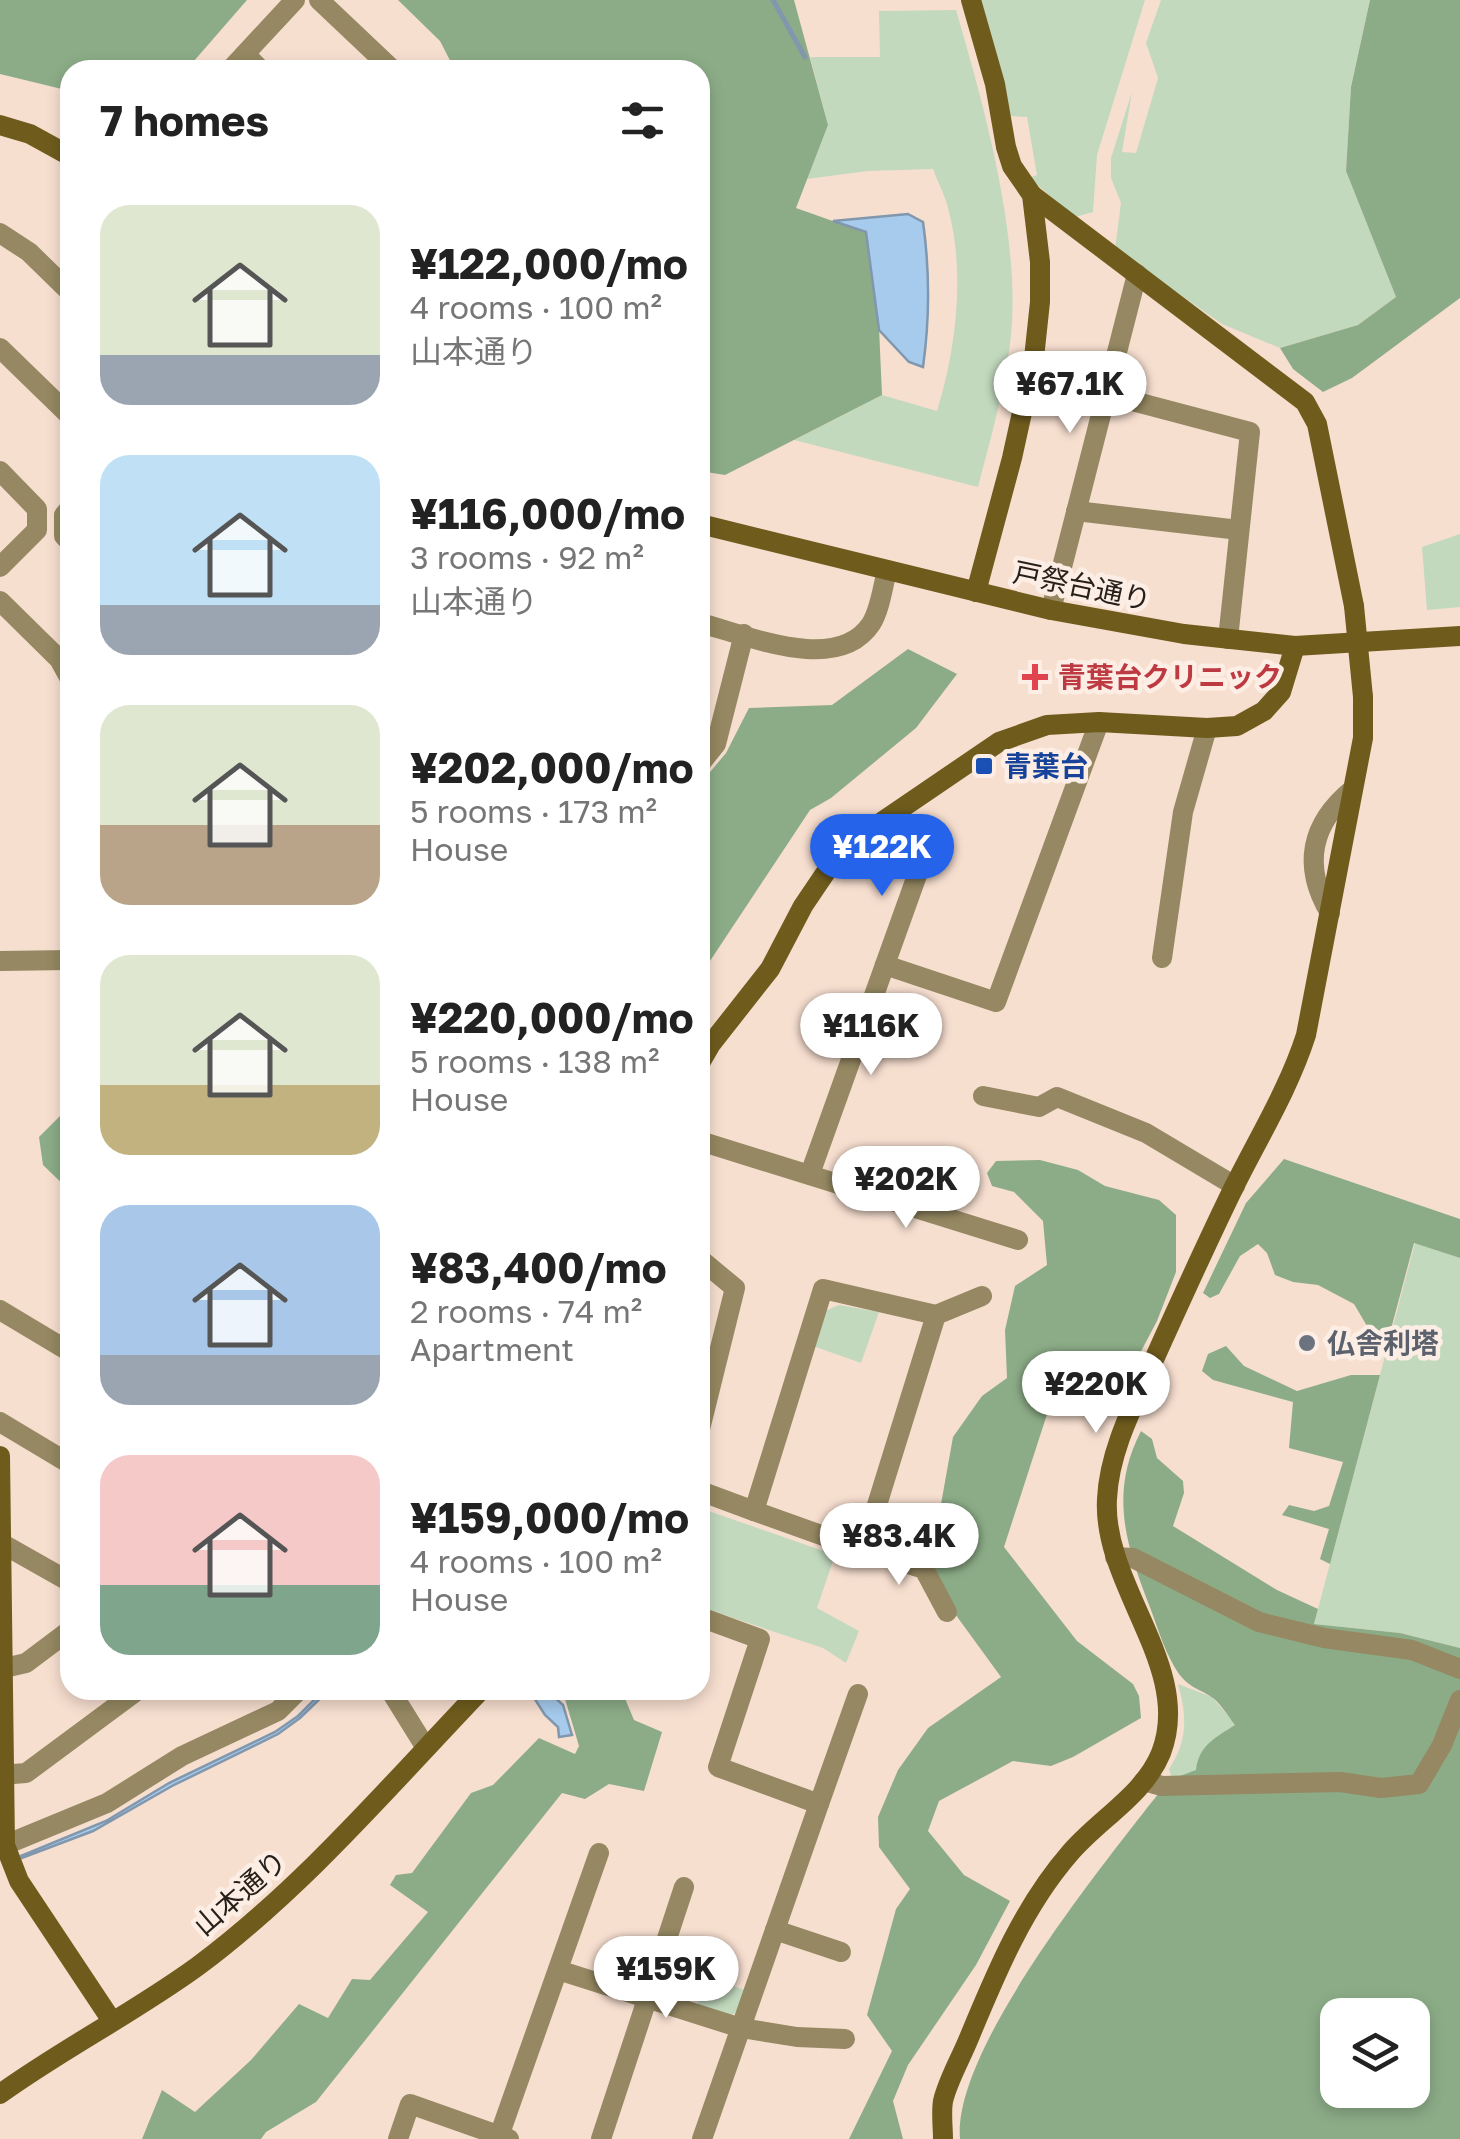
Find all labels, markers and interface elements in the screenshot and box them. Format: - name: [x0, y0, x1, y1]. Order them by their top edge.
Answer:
- icon: filters: [615, 93, 670, 148]
- text: 7 homes: [100, 95, 269, 145]
- text: ¥122,000/mo: [410, 238, 688, 288]
- icon: home: [180, 245, 300, 365]
- text: 4 rooms · 100 m²: [410, 288, 662, 326]
- text: 山本通り: [410, 332, 538, 370]
- pin: ¥67.1K: [989, 351, 1151, 436]
- text: ¥67.1K: [1016, 364, 1124, 402]
- text: ¥116,000/mo: [410, 488, 685, 538]
- icon: home: [180, 495, 300, 615]
- text: 3 rooms · 92 m²: [410, 538, 644, 576]
- street label: 戸祭台通り: [1010, 555, 1154, 616]
- text: 山本通り: [410, 582, 538, 620]
- place label: 青葉台クリニック: [1058, 660, 1282, 693]
- marker: 青葉台クリニック: [1022, 664, 1048, 690]
- text: ¥202,000/mo: [410, 742, 694, 792]
- icon: home: [180, 745, 300, 865]
- place label: 青葉台: [1004, 749, 1088, 782]
- marker: 青葉台: [973, 755, 995, 777]
- text: 5 rooms · 173 m²: [410, 792, 657, 830]
- pin: ¥122K: [812, 814, 952, 899]
- text: ¥122K: [832, 827, 932, 865]
- text: House: [410, 830, 508, 868]
- text: ¥220,000/mo: [410, 992, 694, 1042]
- pin: ¥116K: [801, 993, 941, 1078]
- icon: home: [180, 995, 300, 1115]
- text: ¥116K: [822, 1006, 920, 1044]
- text: 5 rooms · 138 m²: [410, 1042, 660, 1080]
- text: House: [410, 1080, 508, 1118]
- pin: ¥202K: [836, 1146, 976, 1231]
- text: ¥202K: [854, 1159, 958, 1197]
- text: ¥83,400/mo: [410, 1242, 667, 1292]
- icon: home: [180, 1245, 300, 1365]
- text: 2 rooms · 74 m²: [410, 1292, 642, 1330]
- place label: 仏舎利塔: [1327, 1326, 1439, 1359]
- text: Apartment: [410, 1330, 574, 1368]
- marker: 仏舎利塔: [1296, 1332, 1318, 1354]
- pin: ¥220K: [1026, 1351, 1166, 1436]
- text: ¥220K: [1044, 1364, 1148, 1402]
- text: ¥159,000/mo: [410, 1492, 689, 1542]
- icon: home: [180, 1495, 300, 1615]
- pin: ¥83.4K: [818, 1503, 980, 1588]
- text: ¥83.4K: [842, 1516, 956, 1554]
- text: 4 rooms · 100 m²: [410, 1542, 662, 1580]
- text: House: [410, 1580, 508, 1618]
- street label: 山本通り: [187, 1843, 293, 1942]
- pin: ¥159K: [596, 1936, 736, 2021]
- text: ¥159K: [616, 1949, 716, 1987]
- map controls: [1320, 1998, 1430, 2108]
- button: layers: [1320, 1998, 1430, 2108]

